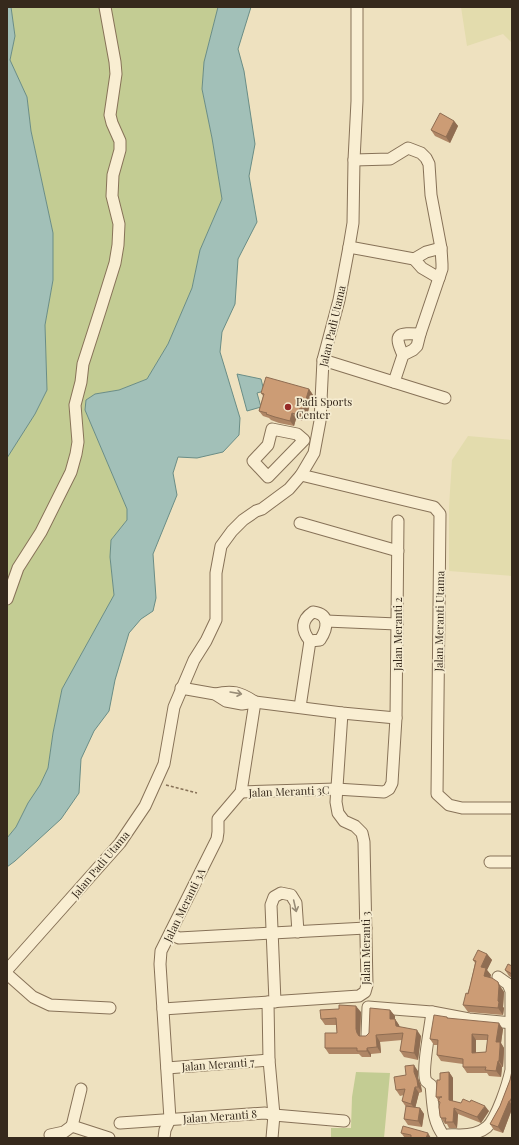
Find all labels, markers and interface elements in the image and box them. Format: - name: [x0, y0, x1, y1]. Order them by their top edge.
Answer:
- street label: Jalan Padi Utama: [315, 283, 349, 369]
- place label: Padi Sports Center: [296, 394, 352, 422]
- marker: Padi Sports Center: [283, 402, 293, 412]
- street label: Jalan Meranti Utama: [431, 570, 447, 672]
- street label: Jalan Meranti 2: [390, 597, 405, 672]
- one-way arrow: [229, 689, 242, 697]
- street label: Jalan Meranti 3C: [247, 782, 330, 800]
- street label: Jalan Padi Utama: [67, 827, 133, 901]
- street label: Jalan Meranti 3A: [159, 866, 208, 945]
- one-way arrow: [292, 899, 300, 912]
- street label: Jalan Meranti 3: [358, 911, 373, 986]
- street label: Jalan Meranti 7: [180, 1054, 255, 1074]
- street label: Jalan Meranti 8: [181, 1106, 258, 1126]

